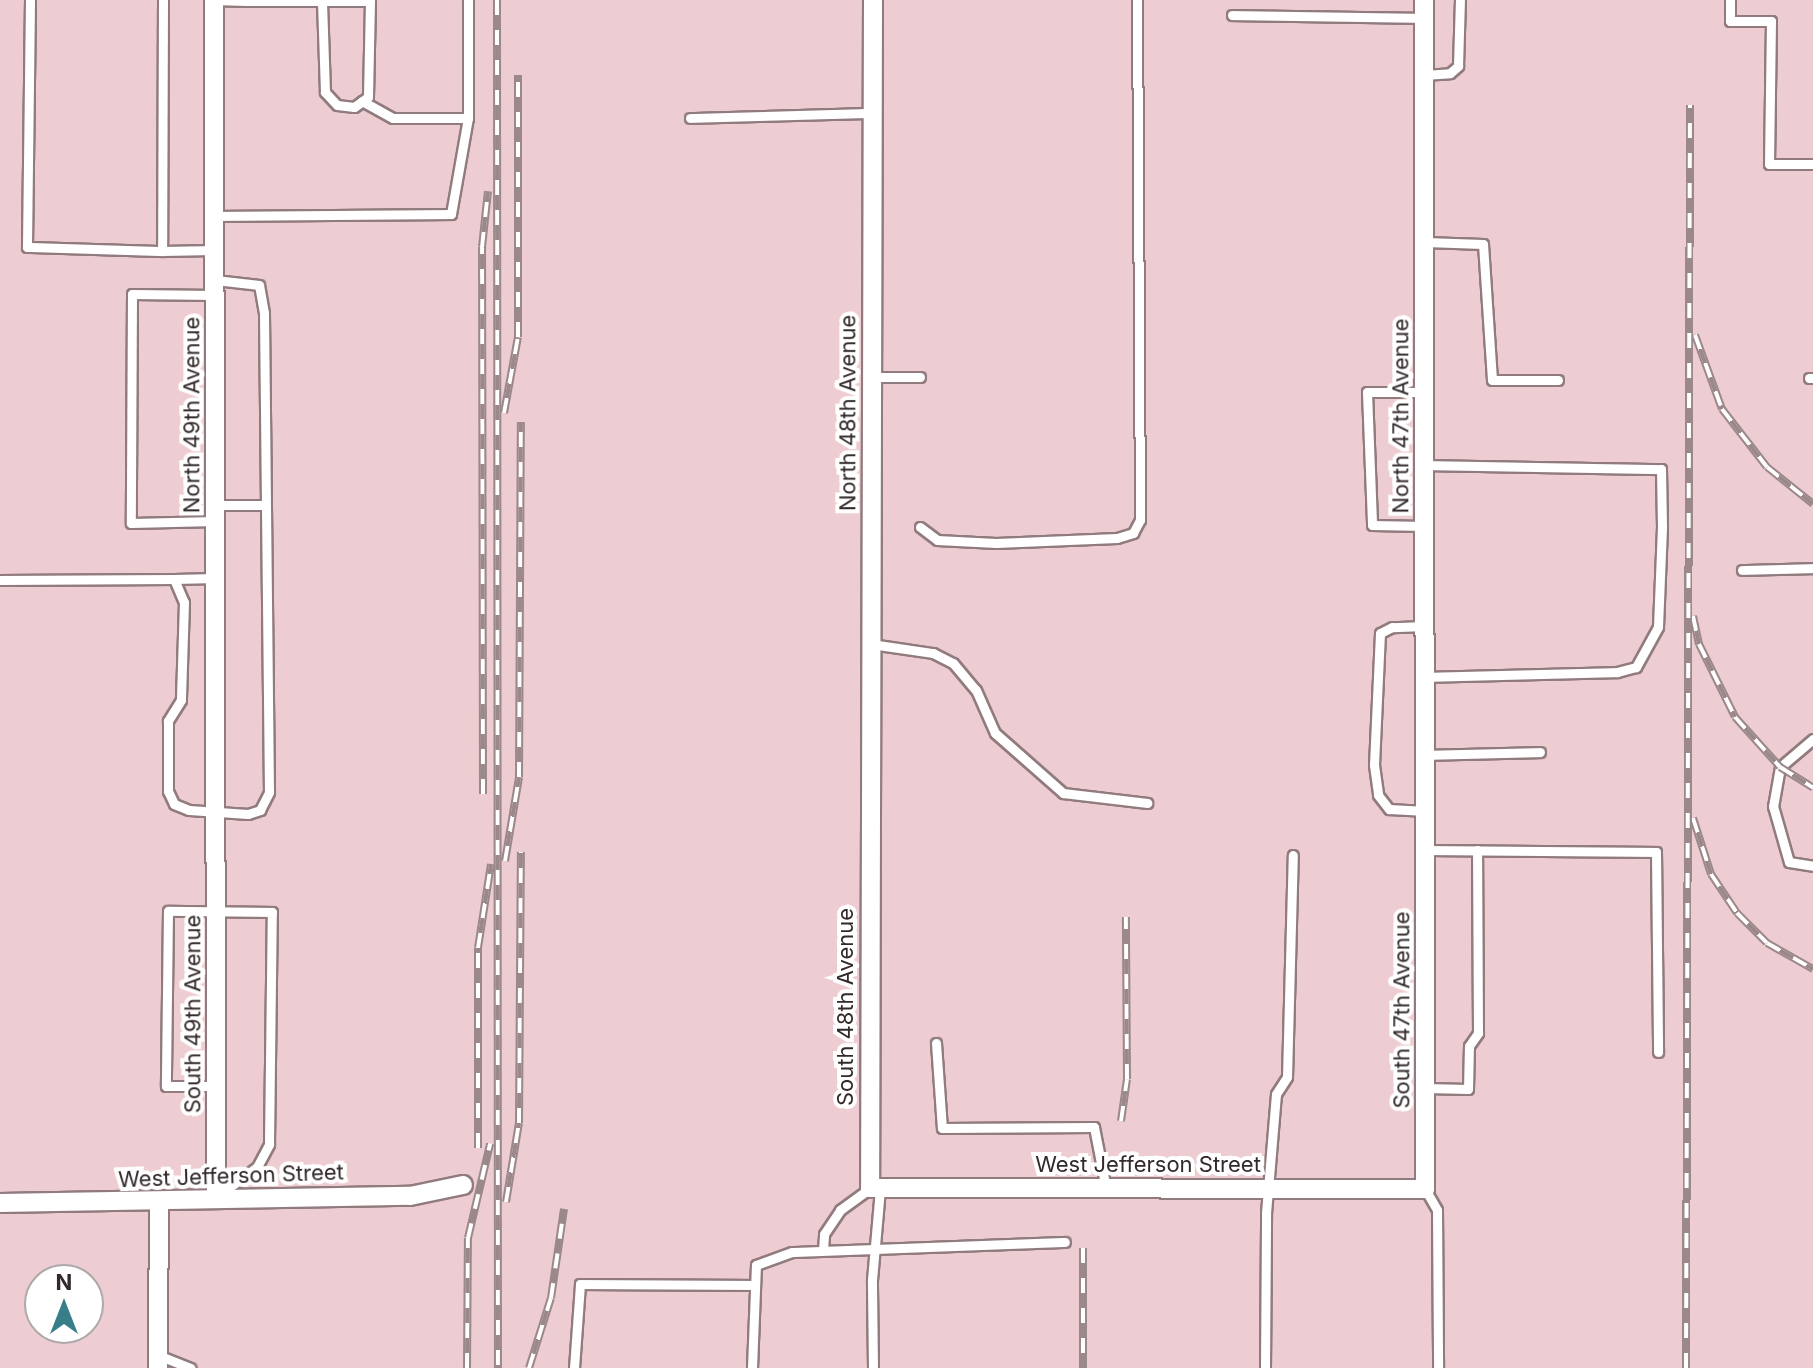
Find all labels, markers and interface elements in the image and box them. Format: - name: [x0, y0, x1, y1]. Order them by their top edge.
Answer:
- street label: North 48th Avenue: [835, 315, 861, 511]
- street label: North 49th Avenue: [179, 317, 205, 513]
- street label: North 47th Avenue: [1388, 318, 1414, 514]
- street label: South 48th Avenue: [833, 908, 859, 1106]
- street label: South 47th Avenue: [1389, 911, 1415, 1109]
- street label: South 49th Avenue: [180, 915, 206, 1113]
- street label: West Jefferson Street: [1035, 1152, 1261, 1178]
- street label: West Jefferson Street: [118, 1159, 344, 1193]
- north arrow: [24, 1264, 104, 1344]
- text: N: [56, 1269, 72, 1295]

